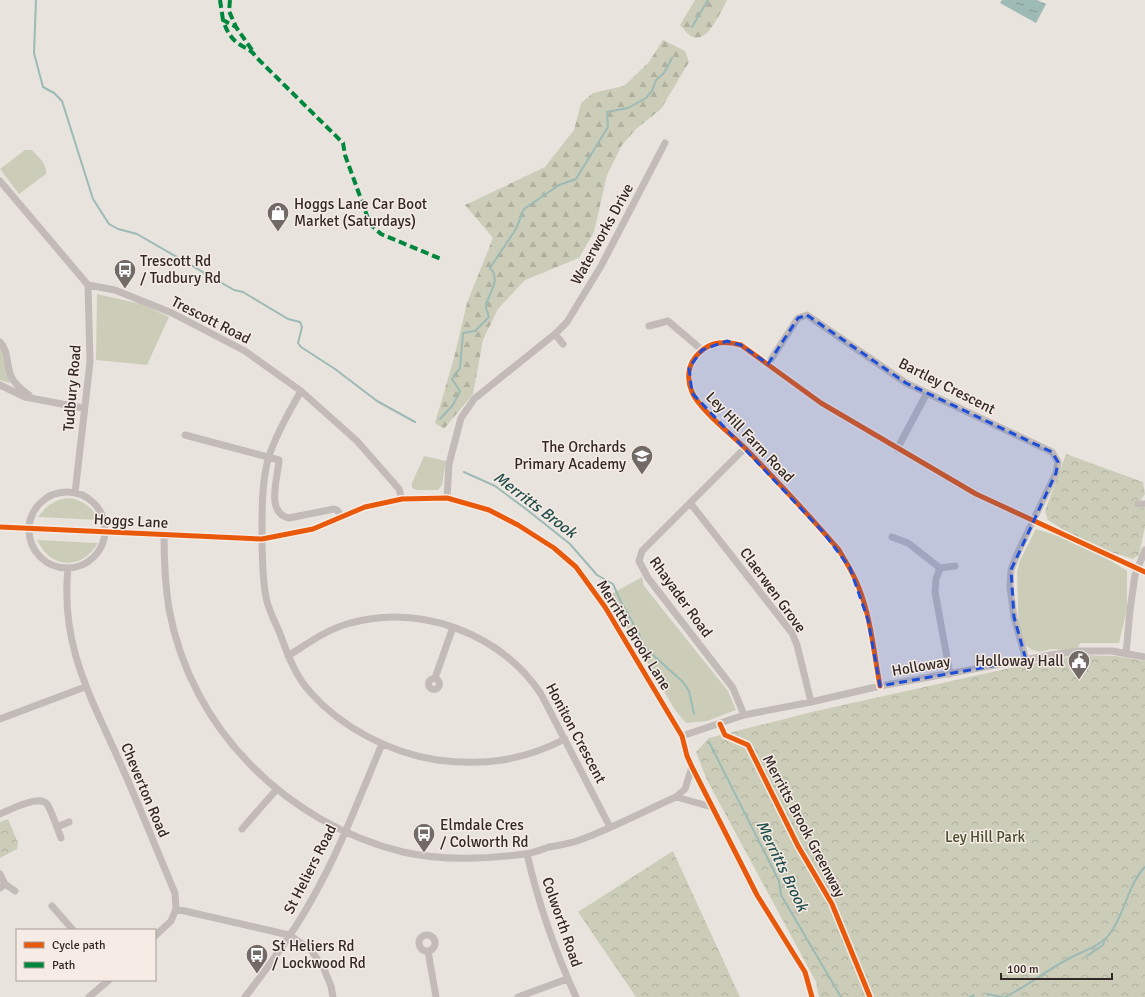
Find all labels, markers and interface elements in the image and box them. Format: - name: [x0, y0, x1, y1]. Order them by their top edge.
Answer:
- street label: Waterworks Drive: [567, 180, 637, 288]
- place label: Hoggs Lane Car Boot Market (Saturdays): [294, 195, 427, 230]
- shop icon: Hoggs Lane Car Boot Market (Saturdays): [265, 200, 291, 233]
- place label: Trescott Rd / Tudbury Rd: [140, 252, 221, 287]
- bus stop icon: Trescott Rd / Tudbury Rd: [112, 257, 138, 290]
- street label: Trescott Road: [168, 292, 254, 348]
- street label: Tudbury Road: [59, 344, 85, 432]
- street label: Bartley Crescent: [896, 354, 998, 418]
- street label: Ley Hill Farm Road: [702, 388, 798, 486]
- place label: The Orchards Primary Academy: [514, 438, 626, 473]
- school or university icon: The Orchards Primary Academy: [629, 443, 655, 476]
- water label: Merritts Brook: [490, 467, 582, 544]
- street label: Hoggs Lane: [93, 510, 169, 532]
- street label: Claerwen Grove: [736, 544, 810, 636]
- street label: Rhayader Road: [646, 553, 716, 641]
- street label: Merritts Brook Lane: [593, 576, 675, 694]
- public building icon: Holloway Hall: [1066, 648, 1092, 681]
- street label: Holloway: [890, 652, 952, 680]
- place label: Holloway Hall: [975, 652, 1064, 670]
- street label: Honiton Crescent: [542, 680, 610, 786]
- street label: Cheverton Road: [117, 740, 173, 840]
- street label: Merritts Brook Greenway: [759, 752, 849, 900]
- place label: Elmdale Cres / Colworth Rd: [440, 816, 528, 851]
- water label: Merritts Brook: [752, 817, 812, 915]
- street label: St Heliers Road: [280, 821, 340, 917]
- bus stop icon: Elmdale Cres / Colworth Rd: [411, 821, 437, 854]
- park label: Ley Hill Park: [945, 828, 1025, 846]
- street label: Colworth Road: [538, 875, 586, 969]
- legend: [16, 929, 156, 981]
- place label: St Heliers Rd / Lockwood Rd: [272, 937, 366, 972]
- text: Cycle path: [52, 938, 105, 953]
- bus stop icon: St Heliers Rd / Lockwood Rd: [244, 942, 270, 975]
- scale bar: [1001, 955, 1112, 981]
- text: Path: [52, 958, 75, 973]
- text: 100 m: [1007, 962, 1039, 977]

